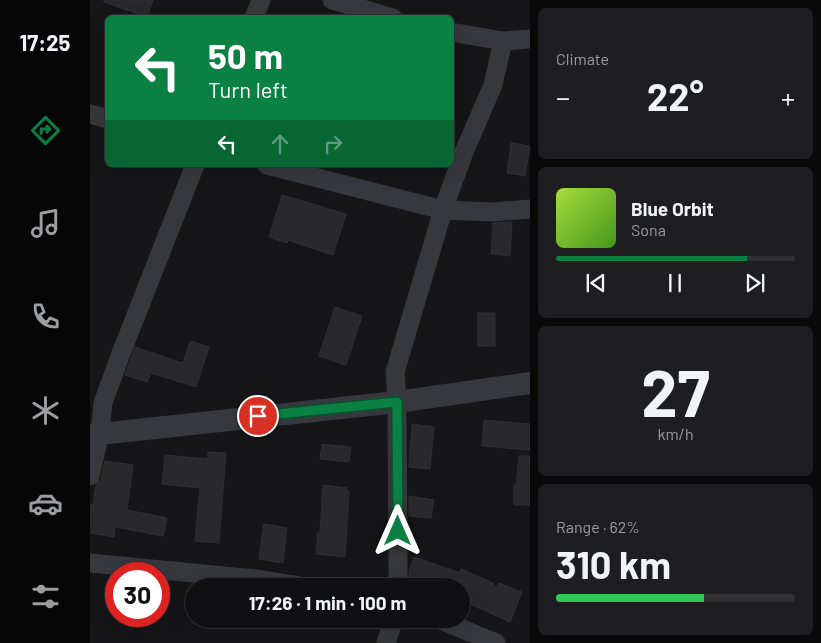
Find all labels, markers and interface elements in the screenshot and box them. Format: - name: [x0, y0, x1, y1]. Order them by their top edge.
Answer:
- text: 17:25: [20, 29, 70, 55]
- text: 50 m: [208, 34, 283, 76]
- icon: left: [125, 35, 190, 100]
- text: Climate: [556, 49, 609, 68]
- text: 22°: [647, 73, 704, 119]
- text: Turn left: [208, 76, 288, 102]
- text: −: [556, 80, 570, 114]
- text: +: [781, 80, 795, 114]
- icon: directions: [28, 113, 63, 148]
- icon: left: [213, 130, 241, 158]
- icon: ahead: [266, 130, 294, 158]
- icon: right: [319, 130, 347, 158]
- text: Blue Orbit: [631, 197, 714, 220]
- icon: music: [28, 206, 63, 241]
- text: Sona: [631, 220, 666, 239]
- icon: previous: [582, 269, 610, 297]
- icon: pause: [661, 269, 689, 297]
- icon: next: [741, 269, 769, 297]
- icon: phone: [28, 299, 63, 334]
- text: 27: [641, 352, 710, 430]
- icon: climate: [28, 393, 63, 428]
- pin: [237, 395, 279, 437]
- icon: arrive: [244, 402, 272, 430]
- text: km/h: [657, 424, 694, 443]
- icon: car: [28, 486, 63, 521]
- position arrow: [371, 504, 423, 556]
- text: Range · 62%: [556, 517, 640, 536]
- text: 310 km: [556, 541, 671, 587]
- speed limit sign: 30: [105, 562, 170, 627]
- icon: filters: [28, 579, 63, 614]
- text: 17:26 · 1 min · 100 m: [249, 591, 406, 614]

